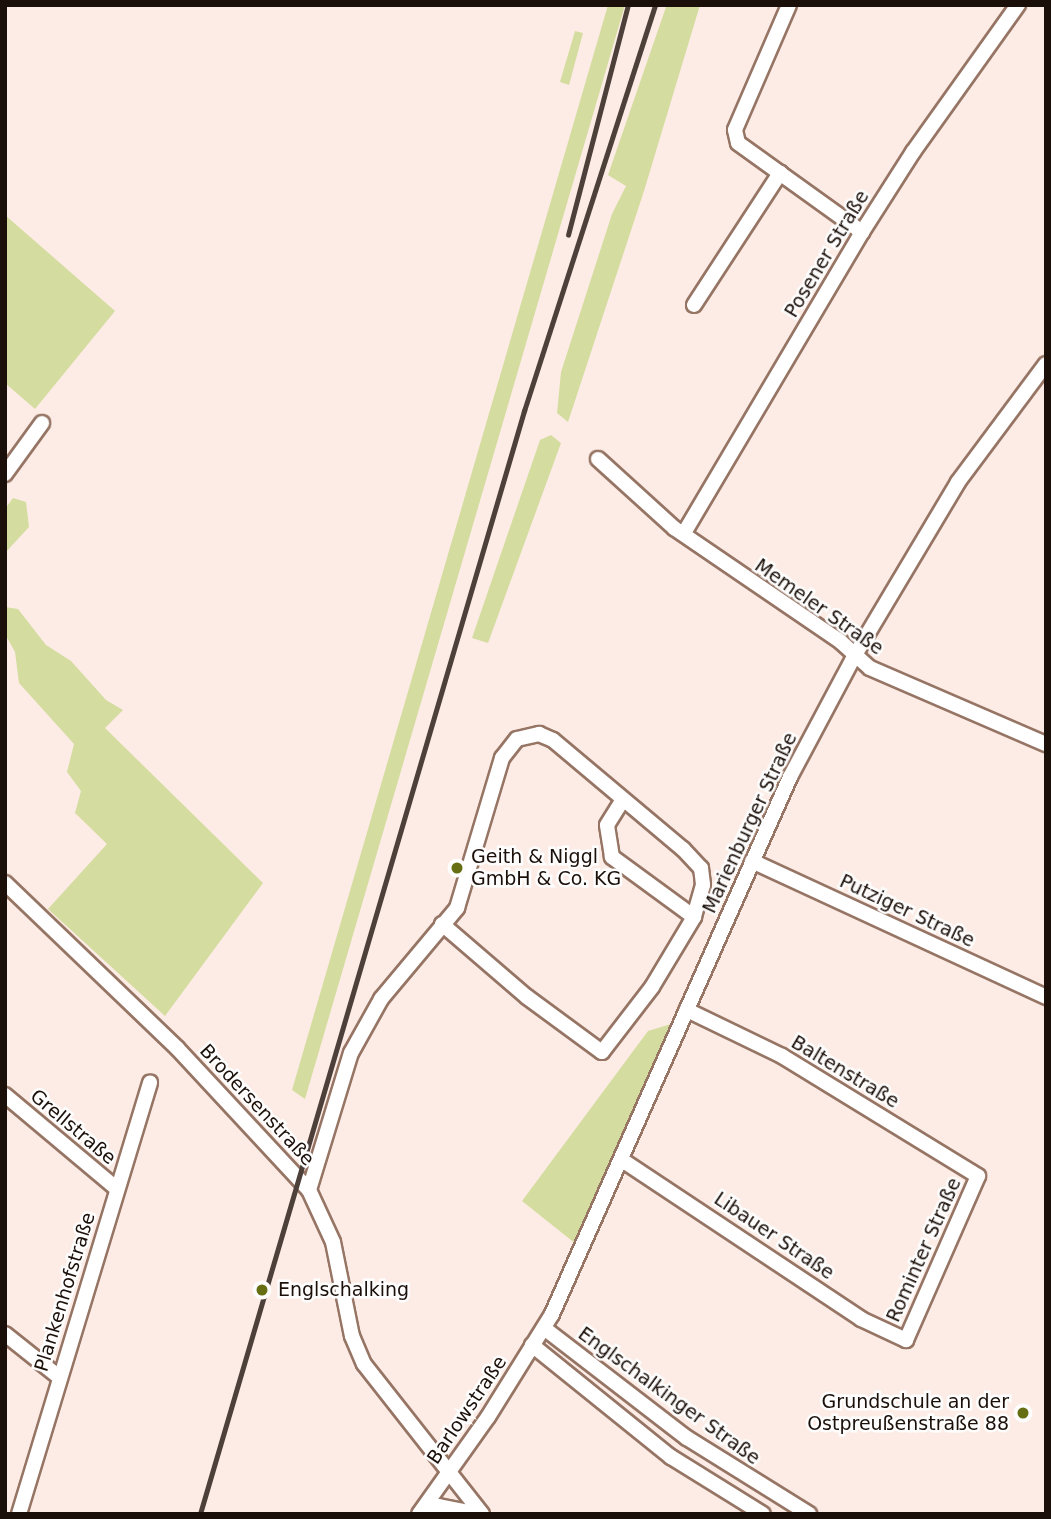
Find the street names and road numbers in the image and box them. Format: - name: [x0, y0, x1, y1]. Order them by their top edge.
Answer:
- street label: Posener Straße: [780, 186, 874, 322]
- street label: Memeler Straße: [750, 554, 888, 660]
- street label: Marienburger Straße: [698, 729, 802, 917]
- street label: Putziger Straße: [836, 870, 978, 952]
- street label: Baltenstraße: [787, 1031, 903, 1113]
- street label: Brodersenstraße: [195, 1040, 319, 1170]
- street label: Grellstraße: [26, 1085, 120, 1169]
- street label: Rominter Straße: [882, 1174, 966, 1326]
- street label: Libauer Straße: [710, 1187, 838, 1285]
- street label: Plankenhofstraße: [30, 1210, 100, 1374]
- street label: Englschalkinger Straße: [574, 1322, 764, 1470]
- street label: Barlowstraße: [422, 1352, 512, 1468]

